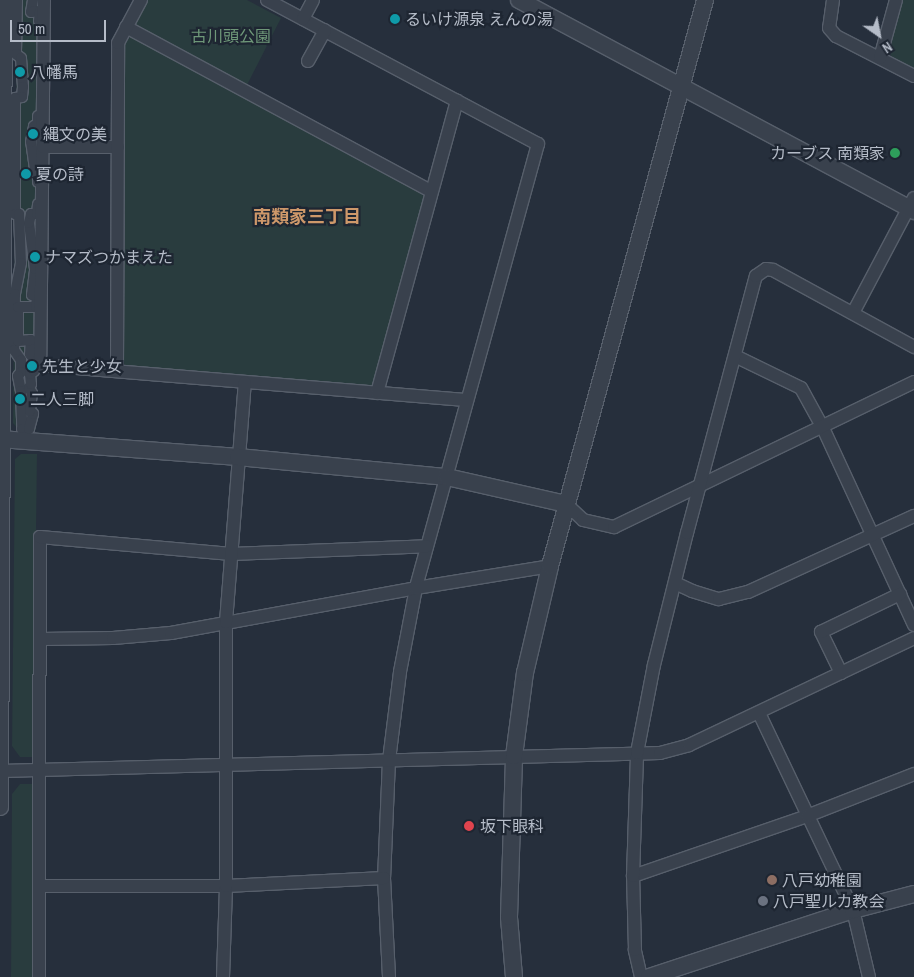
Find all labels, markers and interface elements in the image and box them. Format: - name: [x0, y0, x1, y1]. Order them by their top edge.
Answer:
- place label: るいけ源泉 えんの湯: [405, 9, 553, 29]
- scale bar: [12, 10, 109, 42]
- north arrow: [854, 10, 904, 60]
- marker: るいけ源泉 えんの湯: [389, 13, 401, 25]
- text: 50 m: [18, 18, 45, 39]
- park label: 古川頭公園: [191, 26, 271, 46]
- text: N: [879, 38, 896, 57]
- place label: 八幡馬: [30, 62, 78, 82]
- marker: 八幡馬: [14, 66, 26, 78]
- place label: 縄文の美: [43, 124, 107, 144]
- marker: 縄文の美: [27, 128, 39, 140]
- place label: カーブス 南類家: [769, 143, 885, 163]
- marker: カーブス 南類家: [889, 147, 901, 159]
- place label: 夏の詩: [36, 164, 84, 184]
- marker: 夏の詩: [20, 168, 32, 180]
- district label: 南類家三丁目: [253, 206, 361, 228]
- place label: ナマズつかまえた: [45, 247, 173, 267]
- marker: ナマズつかまえた: [29, 251, 41, 263]
- place label: 先生と少女: [42, 356, 122, 376]
- marker: 先生と少女: [26, 360, 38, 372]
- place label: 二人三脚: [30, 389, 94, 409]
- marker: 二人三脚: [14, 393, 26, 405]
- place label: 坂下眼科: [480, 816, 544, 836]
- marker: 坂下眼科: [462, 819, 476, 833]
- place label: 八戸幼稚園: [782, 870, 862, 890]
- marker: 八戸幼稚園: [766, 874, 778, 886]
- place label: 八戸聖ルカ教会: [773, 891, 885, 911]
- marker: 八戸聖ルカ教会: [757, 895, 769, 907]

